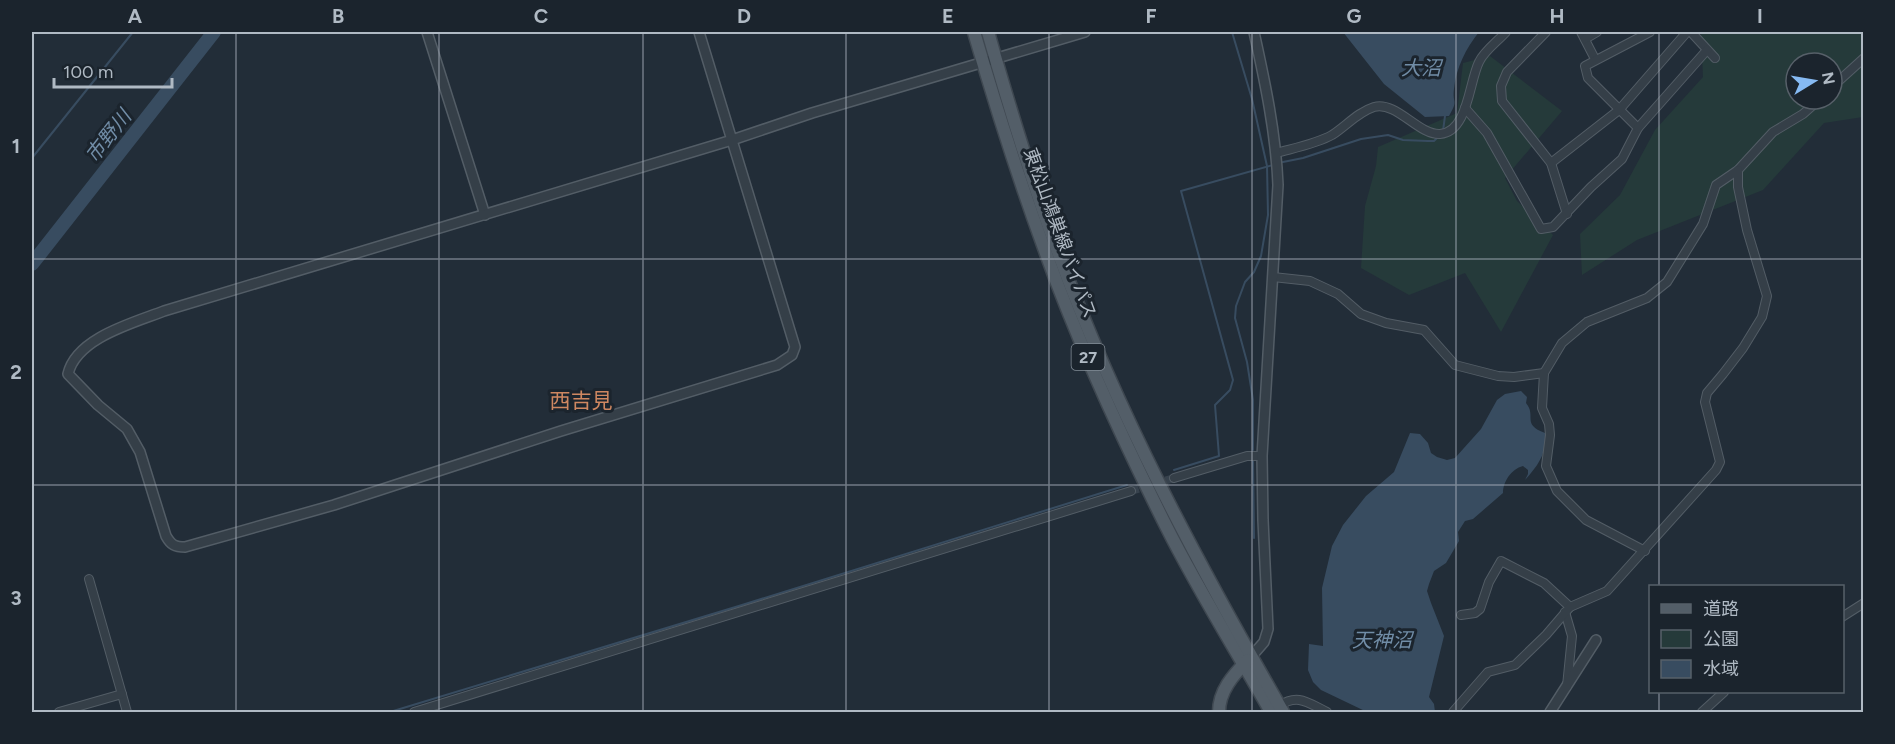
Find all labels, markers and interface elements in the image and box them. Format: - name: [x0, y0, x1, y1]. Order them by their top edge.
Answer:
- text: A: [128, 4, 143, 28]
- text: B: [332, 4, 344, 28]
- text: C: [534, 4, 548, 28]
- text: D: [737, 4, 751, 28]
- text: E: [942, 4, 954, 28]
- text: F: [1145, 4, 1157, 28]
- text: G: [1347, 4, 1362, 28]
- text: H: [1550, 4, 1565, 28]
- text: I: [1757, 4, 1763, 28]
- scale bar: [54, 51, 172, 89]
- north arrow: [1784, 51, 1844, 111]
- water label: 大沼: [1401, 56, 1444, 80]
- text: 100 m: [63, 61, 113, 83]
- text: N: [1818, 70, 1839, 86]
- water label: 市野川: [80, 103, 137, 167]
- text: 1: [12, 134, 20, 158]
- street label: 東松山鴻巣線バイパス: [1019, 145, 1101, 321]
- road number: 27: [1072, 344, 1104, 370]
- text: 2: [10, 360, 22, 384]
- district label: 西吉見: [550, 388, 613, 413]
- legend: [1649, 585, 1844, 693]
- text: 3: [10, 586, 22, 610]
- text: 道路: [1703, 598, 1739, 620]
- water label: 天神沼: [1352, 628, 1415, 652]
- text: 公園: [1703, 628, 1739, 650]
- text: 水域: [1703, 658, 1739, 680]

